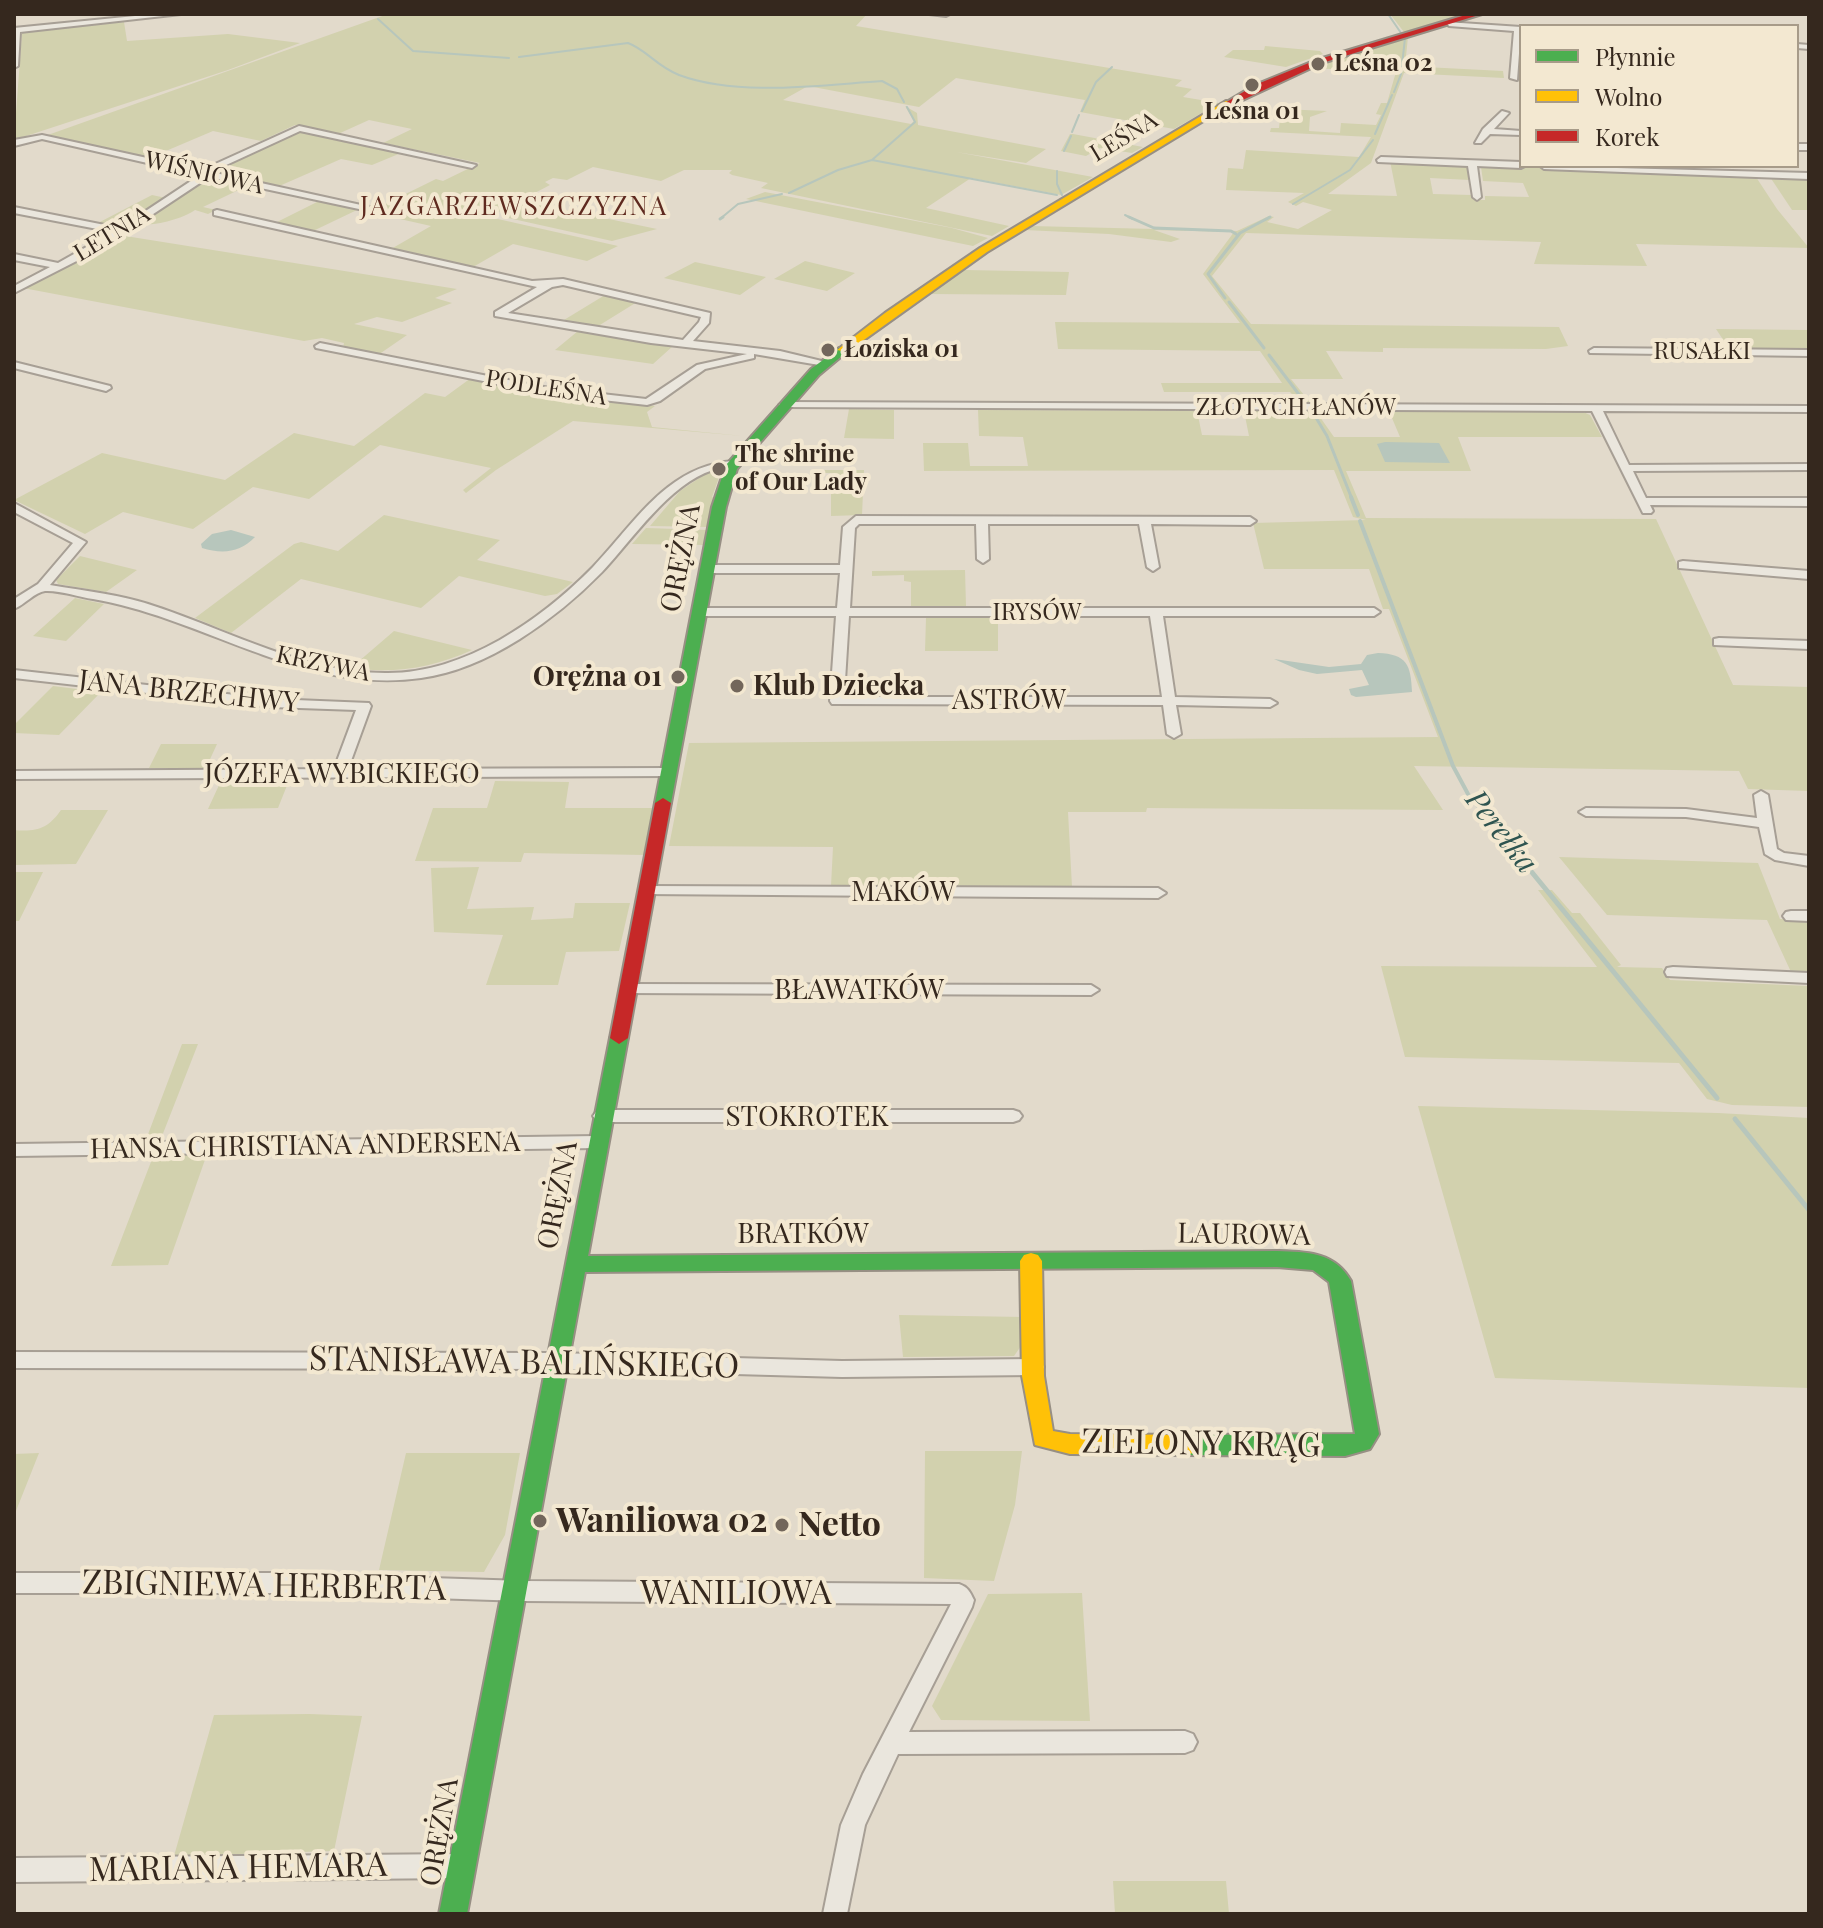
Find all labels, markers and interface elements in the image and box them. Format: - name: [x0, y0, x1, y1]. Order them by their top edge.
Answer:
- legend: [1519, 24, 1799, 168]
- text: Płynnie: [1595, 40, 1676, 72]
- place label: Leśna 02: [1334, 50, 1433, 78]
- marker: Leśna 02: [1309, 55, 1327, 73]
- marker: Leśna 01: [1243, 76, 1261, 94]
- text: Wolno: [1595, 80, 1662, 112]
- place label: Leśna 01: [1204, 98, 1300, 126]
- street label: LEŚNA: [1085, 106, 1163, 168]
- text: Korek: [1595, 120, 1659, 152]
- street label: WIŚNIOWA: [142, 145, 266, 201]
- district label: JAZGARZEWSZCZYZNA: [360, 191, 668, 223]
- street label: LETNIA: [69, 200, 155, 268]
- place label: Łoziska 01: [844, 336, 959, 364]
- street label: RUSAŁKI: [1653, 338, 1751, 366]
- marker: Łoziska 01: [819, 341, 837, 359]
- street label: PODLEŚNA: [483, 364, 609, 412]
- street label: ZŁOTYCH ŁANÓW: [1196, 394, 1396, 422]
- place label: The shrine of Our Lady: [735, 441, 867, 497]
- marker: The shrine of Our Lady: [710, 460, 728, 478]
- street label: ORĘŻNA: [654, 501, 708, 615]
- street label: IRYSÓW: [993, 599, 1081, 627]
- street label: KRZYWA: [273, 640, 373, 688]
- place label: Orężna 01: [533, 660, 662, 694]
- street label: JANA BRZECHWY: [77, 664, 301, 720]
- marker: Orężna 01: [669, 668, 687, 686]
- place label: Klub Dziecka: [753, 669, 924, 703]
- marker: Klub Dziecka: [728, 677, 746, 695]
- street label: ASTRÓW: [952, 683, 1066, 717]
- street label: JÓZEFA WYBICKIEGO: [204, 757, 480, 791]
- water label: Perełka: [1457, 783, 1545, 881]
- street label: MAKÓW: [851, 875, 955, 909]
- street label: BŁAWATKÓW: [774, 973, 944, 1007]
- street label: STOKROTEK: [725, 1100, 889, 1134]
- street label: HANSA CHRISTIANA ANDERSENA: [90, 1125, 520, 1167]
- street label: ORĘŻNA: [531, 1138, 585, 1252]
- street label: BRATKÓW: [737, 1217, 869, 1251]
- street label: LAUROWA: [1177, 1217, 1311, 1253]
- street label: STANISŁAWA BALIŃSKIEGO: [309, 1339, 739, 1387]
- street label: ZIELONY KRĄG: [1081, 1422, 1321, 1466]
- place label: Waniliowa 02: [556, 1501, 767, 1541]
- place label: Netto: [798, 1505, 881, 1545]
- marker: Waniliowa 02: [531, 1512, 549, 1530]
- marker: Netto: [773, 1516, 791, 1534]
- street label: ZBIGNIEWA HERBERTA: [82, 1562, 446, 1610]
- street label: WANILIOWA: [640, 1573, 832, 1613]
- street label: ORĘŻNA: [414, 1775, 466, 1889]
- street label: MARIANA HEMARA: [88, 1845, 388, 1891]

